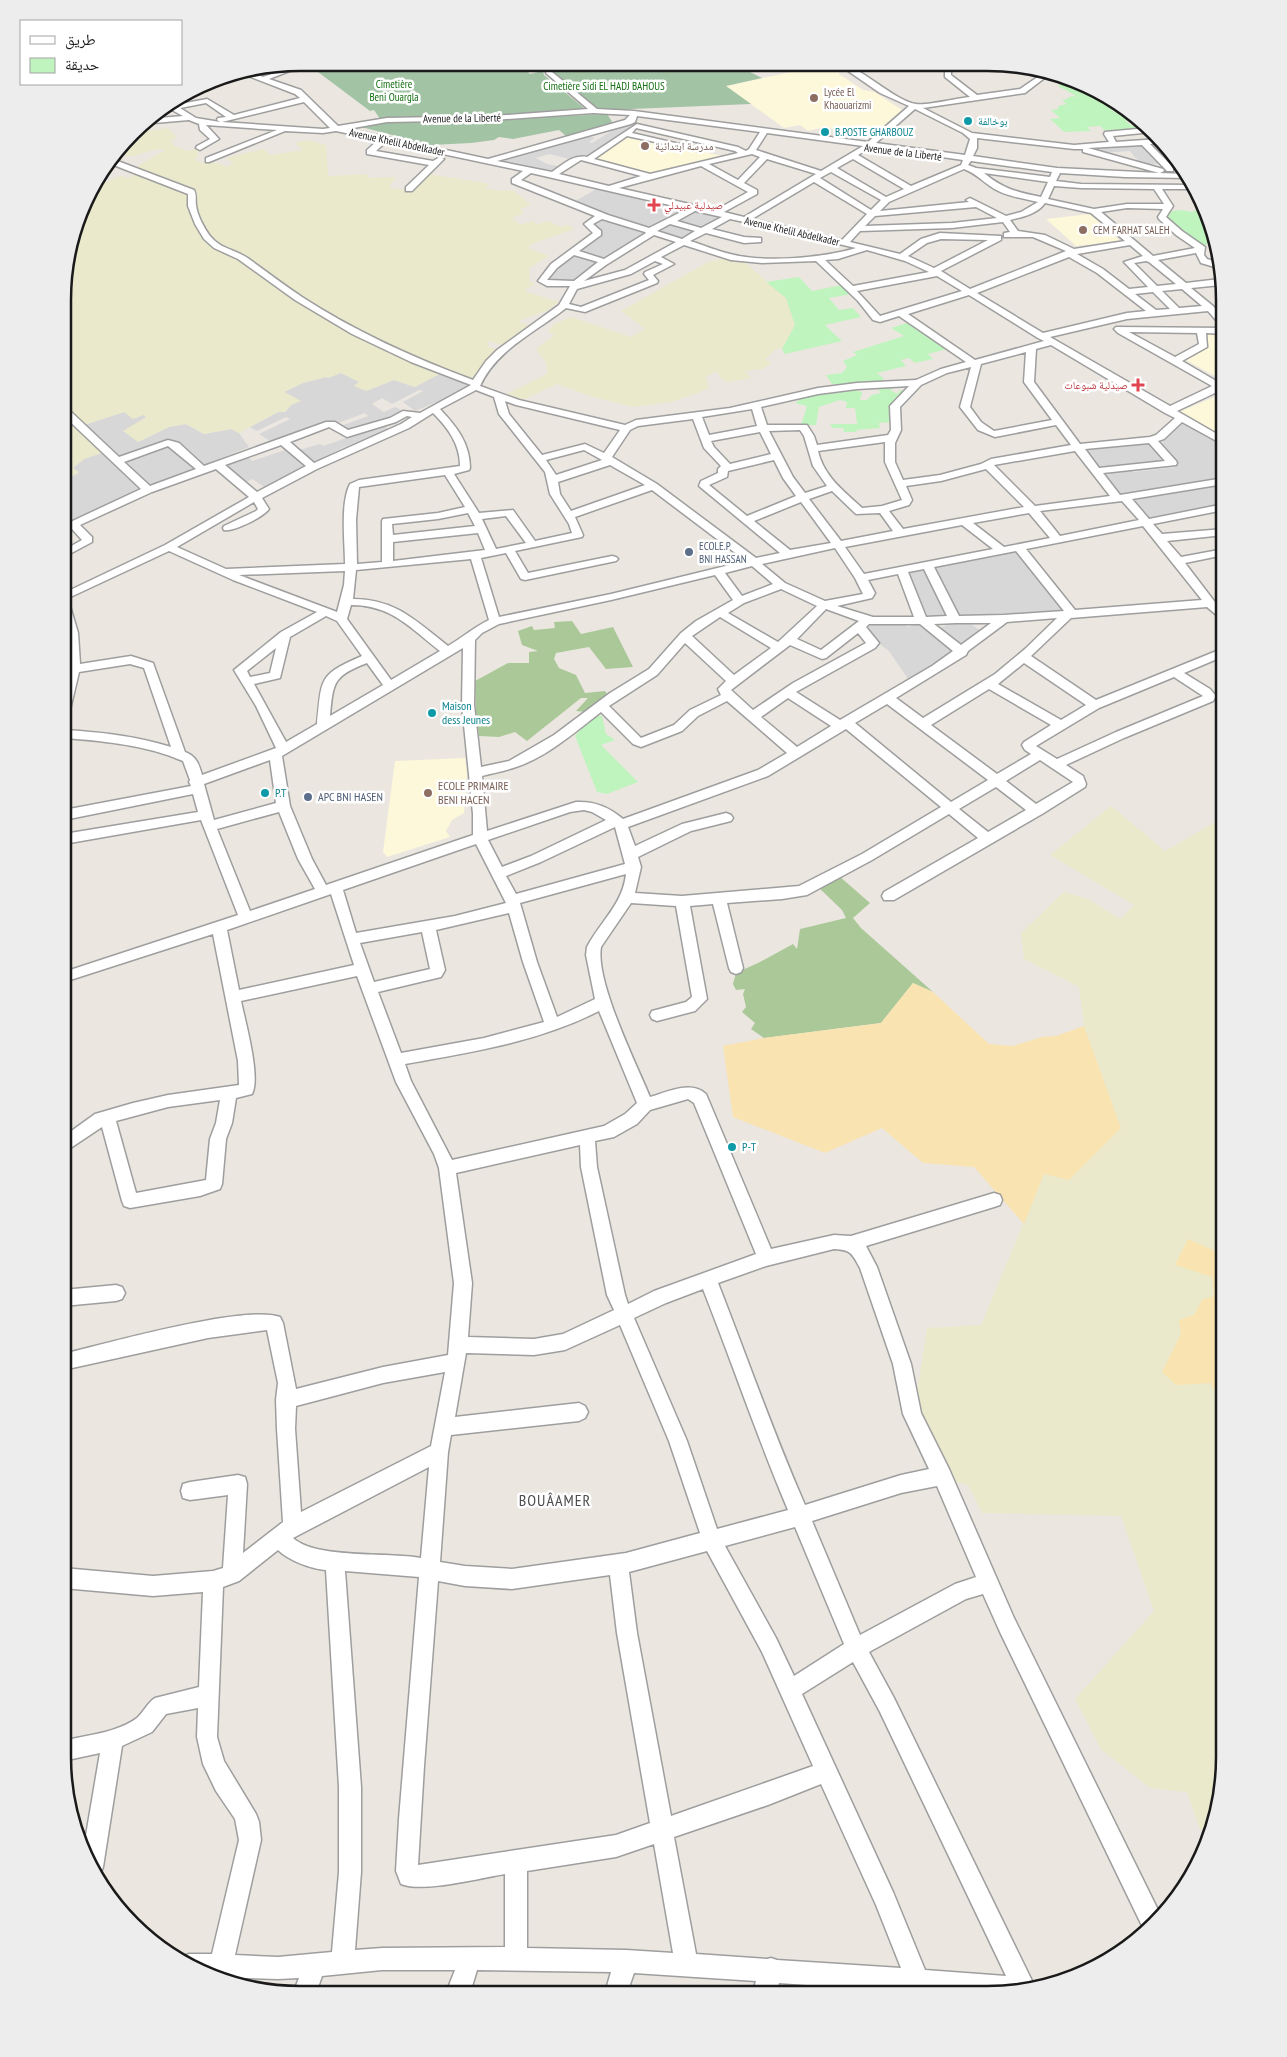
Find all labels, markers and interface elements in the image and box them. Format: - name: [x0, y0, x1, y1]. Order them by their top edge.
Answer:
- legend: [20, 20, 182, 85]
- text: طريق: [65, 30, 96, 50]
- text: حديقة: [65, 55, 100, 74]
- park label: Cimetière Beni Ouargla: [369, 77, 419, 104]
- park label: Cimetière Sidi EL HADJ BAHOUS: [543, 79, 665, 93]
- place label: Lycée El Khaouarizmi: [824, 85, 872, 112]
- marker: Lycée El Khaouarizmi: [808, 92, 820, 104]
- street label: Avenue de la Liberté: [423, 110, 502, 126]
- place label: بوخالفة: [978, 114, 1008, 128]
- marker: بوخالفة: [962, 115, 974, 127]
- street label: Avenue Khelil Abdelkader: [348, 125, 446, 159]
- place label: B.POSTE GHARBOUZ: [835, 125, 913, 139]
- marker: B.POSTE GHARBOUZ: [819, 126, 831, 138]
- place label: مدرسة ابتدائية: [655, 139, 713, 153]
- marker: مدرسة ابتدائية: [639, 140, 651, 152]
- street label: Avenue de la Liberté: [863, 140, 943, 164]
- place label: صيدلية عبيدلي: [664, 198, 723, 214]
- marker: صيدلية عبيدلي: [648, 199, 660, 211]
- street label: Avenue Khelil Abdelkader: [743, 213, 841, 249]
- place label: CEM FARHAT SALEH: [1093, 223, 1170, 237]
- marker: CEM FARHAT SALEH: [1077, 224, 1089, 236]
- place label: صيدلية شبوعات: [1064, 378, 1128, 392]
- marker: صيدلية شبوعات: [1132, 379, 1144, 391]
- place label: ECOLE.P BNI HASSAN: [699, 539, 747, 566]
- marker: ECOLE.P BNI HASSAN: [683, 546, 695, 558]
- place label: Maison dess Jeunes: [442, 698, 490, 727]
- marker: Maison dess Jeunes: [426, 707, 438, 719]
- place label: ECOLE PRIMAIRE BENI HACEN: [438, 778, 509, 807]
- place label: P.T: [275, 785, 287, 800]
- marker: P.T: [259, 787, 271, 799]
- marker: ECOLE PRIMAIRE BENI HACEN: [422, 787, 434, 799]
- place label: APC BNI HASEN: [318, 789, 383, 804]
- marker: APC BNI HASEN: [302, 791, 314, 803]
- place label: P-T: [742, 1139, 757, 1154]
- marker: P-T: [726, 1141, 738, 1153]
- district label: BOUÂAMER: [519, 1490, 591, 1510]

